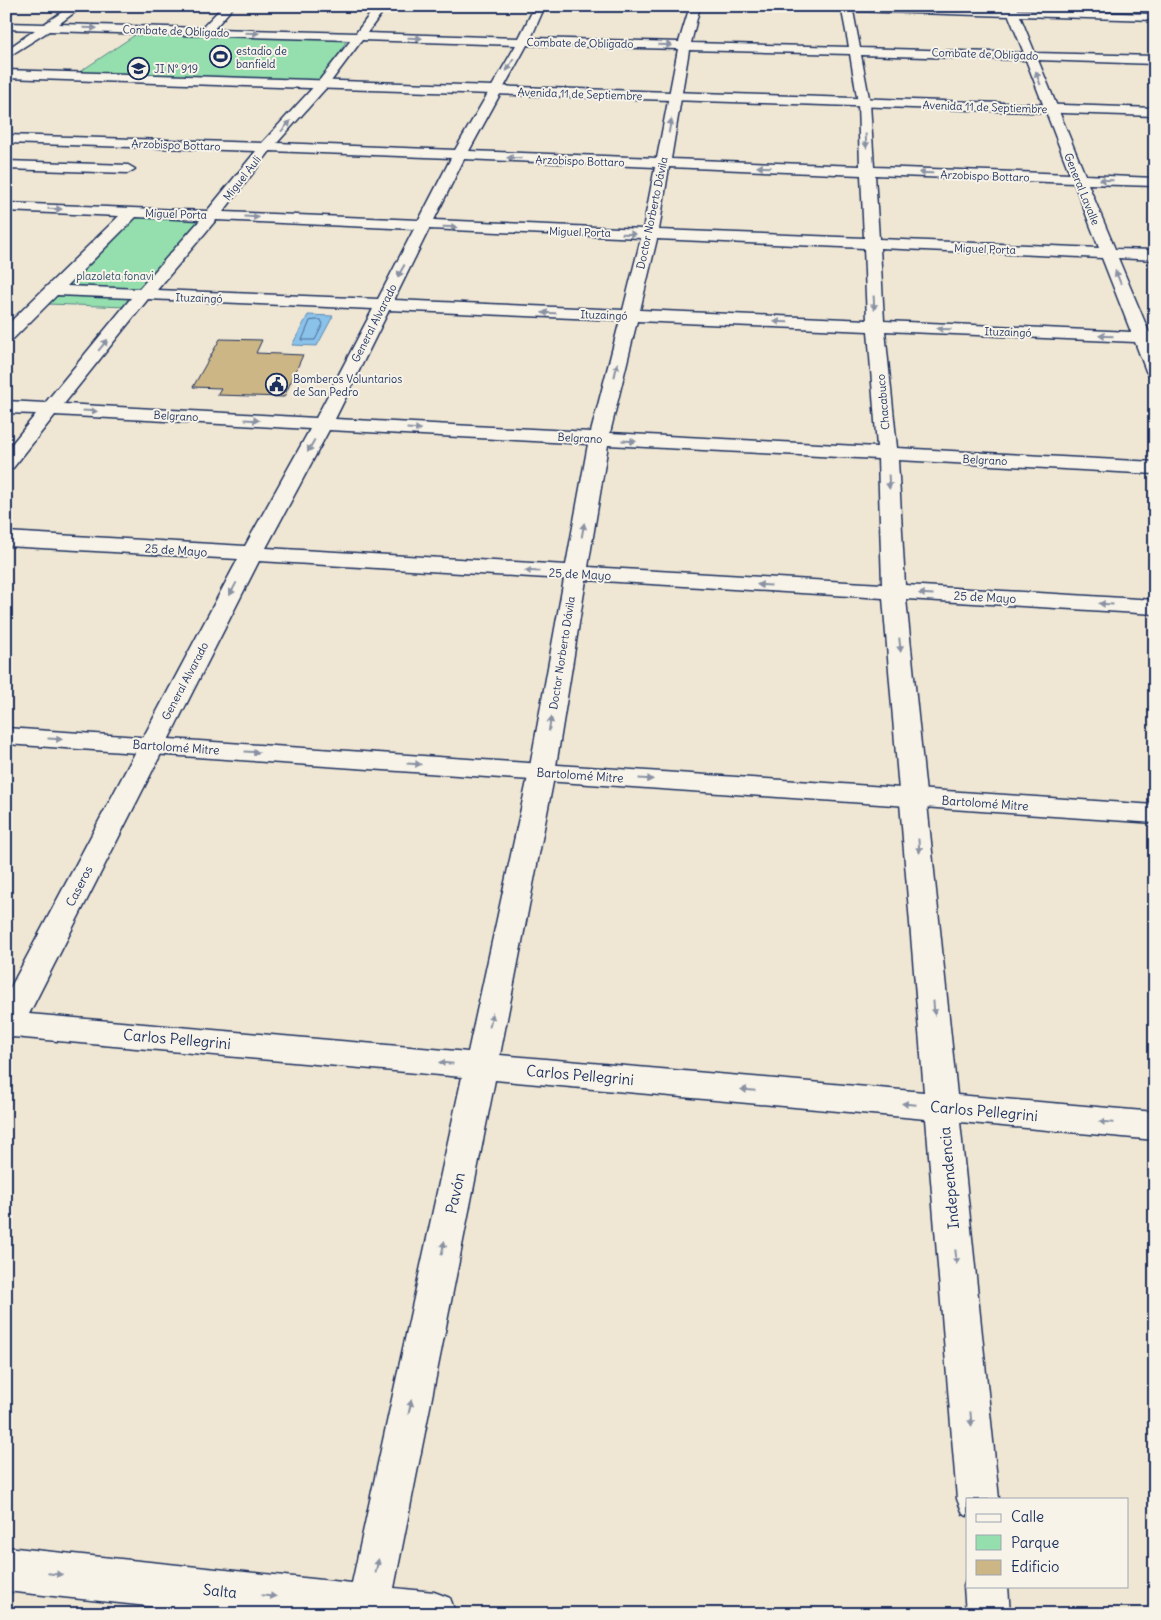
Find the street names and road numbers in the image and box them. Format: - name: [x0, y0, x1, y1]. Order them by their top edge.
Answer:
- street label: Combate de Obligado: [122, 22, 230, 40]
- street label: Combate de Obligado: [526, 35, 634, 51]
- street label: Combate de Obligado: [931, 45, 1039, 63]
- street label: Avenida 11 de Septiembre: [517, 85, 643, 103]
- street label: Avenida 11 de Septiembre: [922, 98, 1048, 116]
- street label: Arzobispo Bottaro: [131, 136, 221, 154]
- street label: General Lavalle: [1061, 151, 1103, 227]
- street label: Arzobispo Bottaro: [535, 152, 625, 170]
- street label: Miguel Auli: [220, 153, 264, 203]
- street label: Doctor Norberto Dávila: [633, 156, 671, 270]
- street label: Arzobispo Bottaro: [940, 167, 1030, 185]
- street label: Miguel Porta: [145, 206, 207, 222]
- street label: Miguel Porta: [549, 224, 611, 240]
- street label: Miguel Porta: [954, 241, 1016, 257]
- street label: General Alvarado: [348, 281, 400, 365]
- street label: Ituzaingó: [175, 290, 223, 306]
- street label: Ituzaingó: [580, 307, 628, 323]
- street label: Ituzaingó: [984, 324, 1032, 340]
- street label: Chacabuco: [874, 374, 892, 430]
- street label: Belgrano: [153, 408, 199, 424]
- street label: Belgrano: [557, 430, 603, 446]
- street label: Belgrano: [962, 452, 1008, 468]
- street label: 25 de Mayo: [144, 540, 208, 560]
- street label: 25 de Mayo: [548, 565, 612, 583]
- street label: 25 de Mayo: [953, 588, 1017, 606]
- street label: Doctor Norberto Dávila: [546, 595, 578, 711]
- street label: General Alvarado: [159, 640, 211, 722]
- street label: Bartolomé Mitre: [132, 736, 220, 758]
- street label: Bartolomé Mitre: [536, 764, 624, 786]
- street label: Bartolomé Mitre: [941, 792, 1029, 814]
- street label: Caseros: [62, 863, 96, 909]
- street label: Carlos Pellegrini: [122, 1025, 232, 1053]
- street label: Carlos Pellegrini: [525, 1061, 635, 1089]
- street label: Carlos Pellegrini: [929, 1097, 1039, 1125]
- street label: Independencia: [935, 1126, 963, 1230]
- street label: Pavón: [441, 1170, 469, 1215]
- street label: Salta: [202, 1580, 238, 1602]

